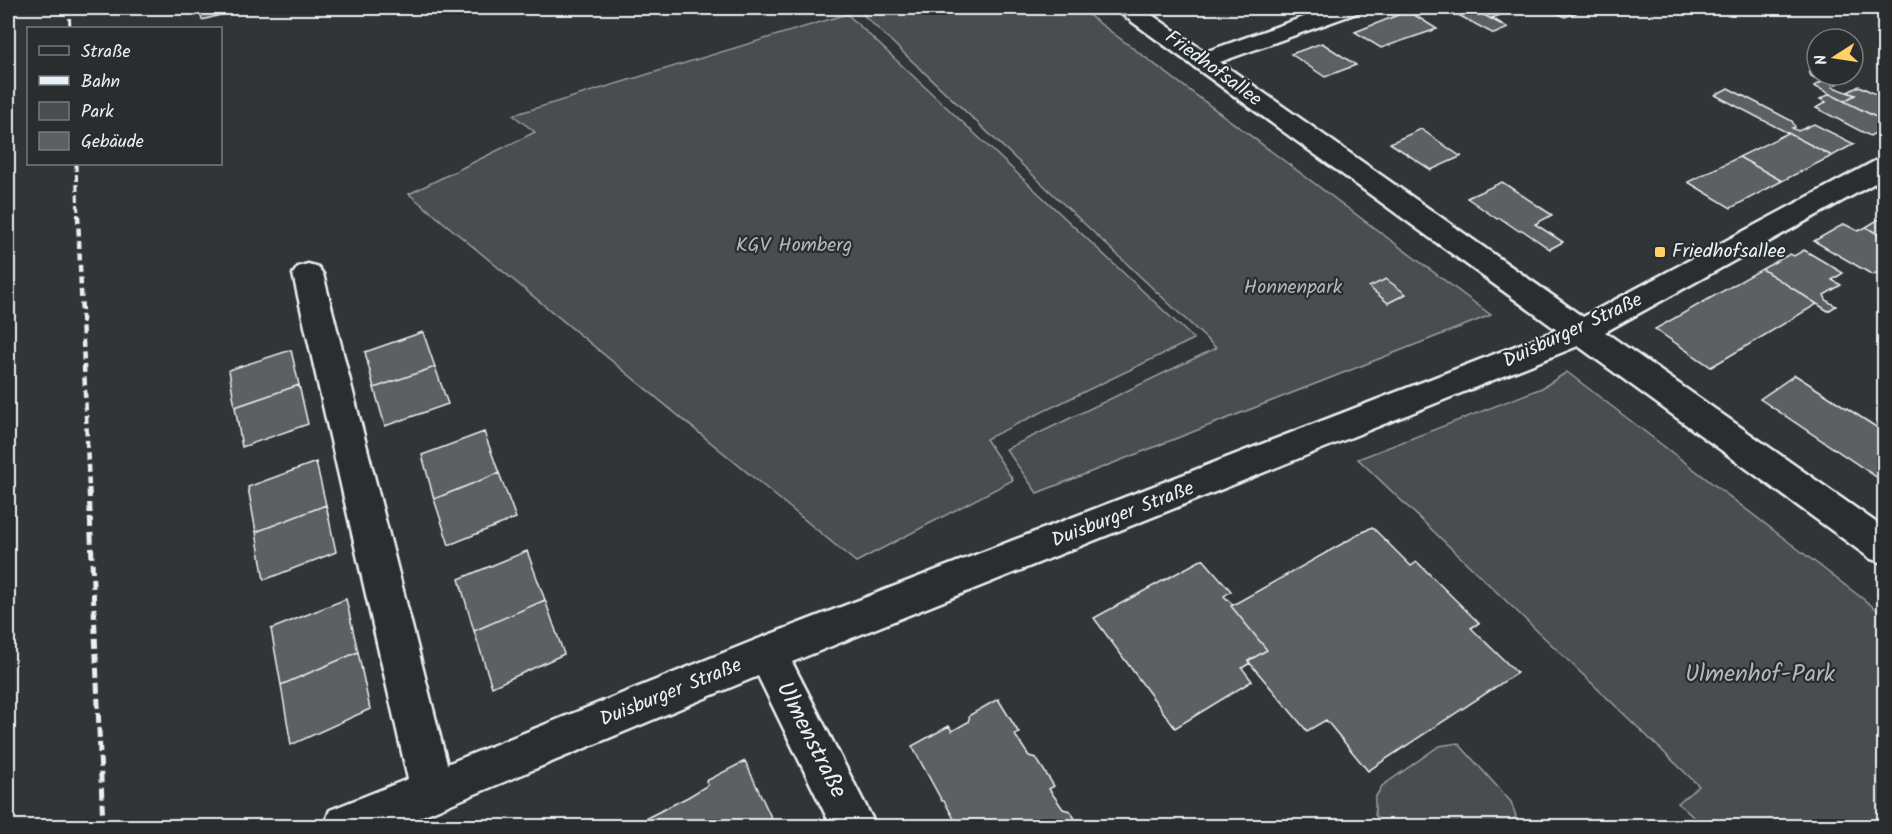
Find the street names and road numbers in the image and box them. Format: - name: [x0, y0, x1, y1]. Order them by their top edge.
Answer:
- street label: Friedhofsallee: [1158, 23, 1268, 115]
- street label: Duisburger Straße: [1498, 285, 1648, 377]
- street label: Duisburger Straße: [1047, 473, 1199, 557]
- street label: Duisburger Straße: [595, 650, 747, 736]
- street label: Ulmenstraße: [765, 675, 857, 805]

